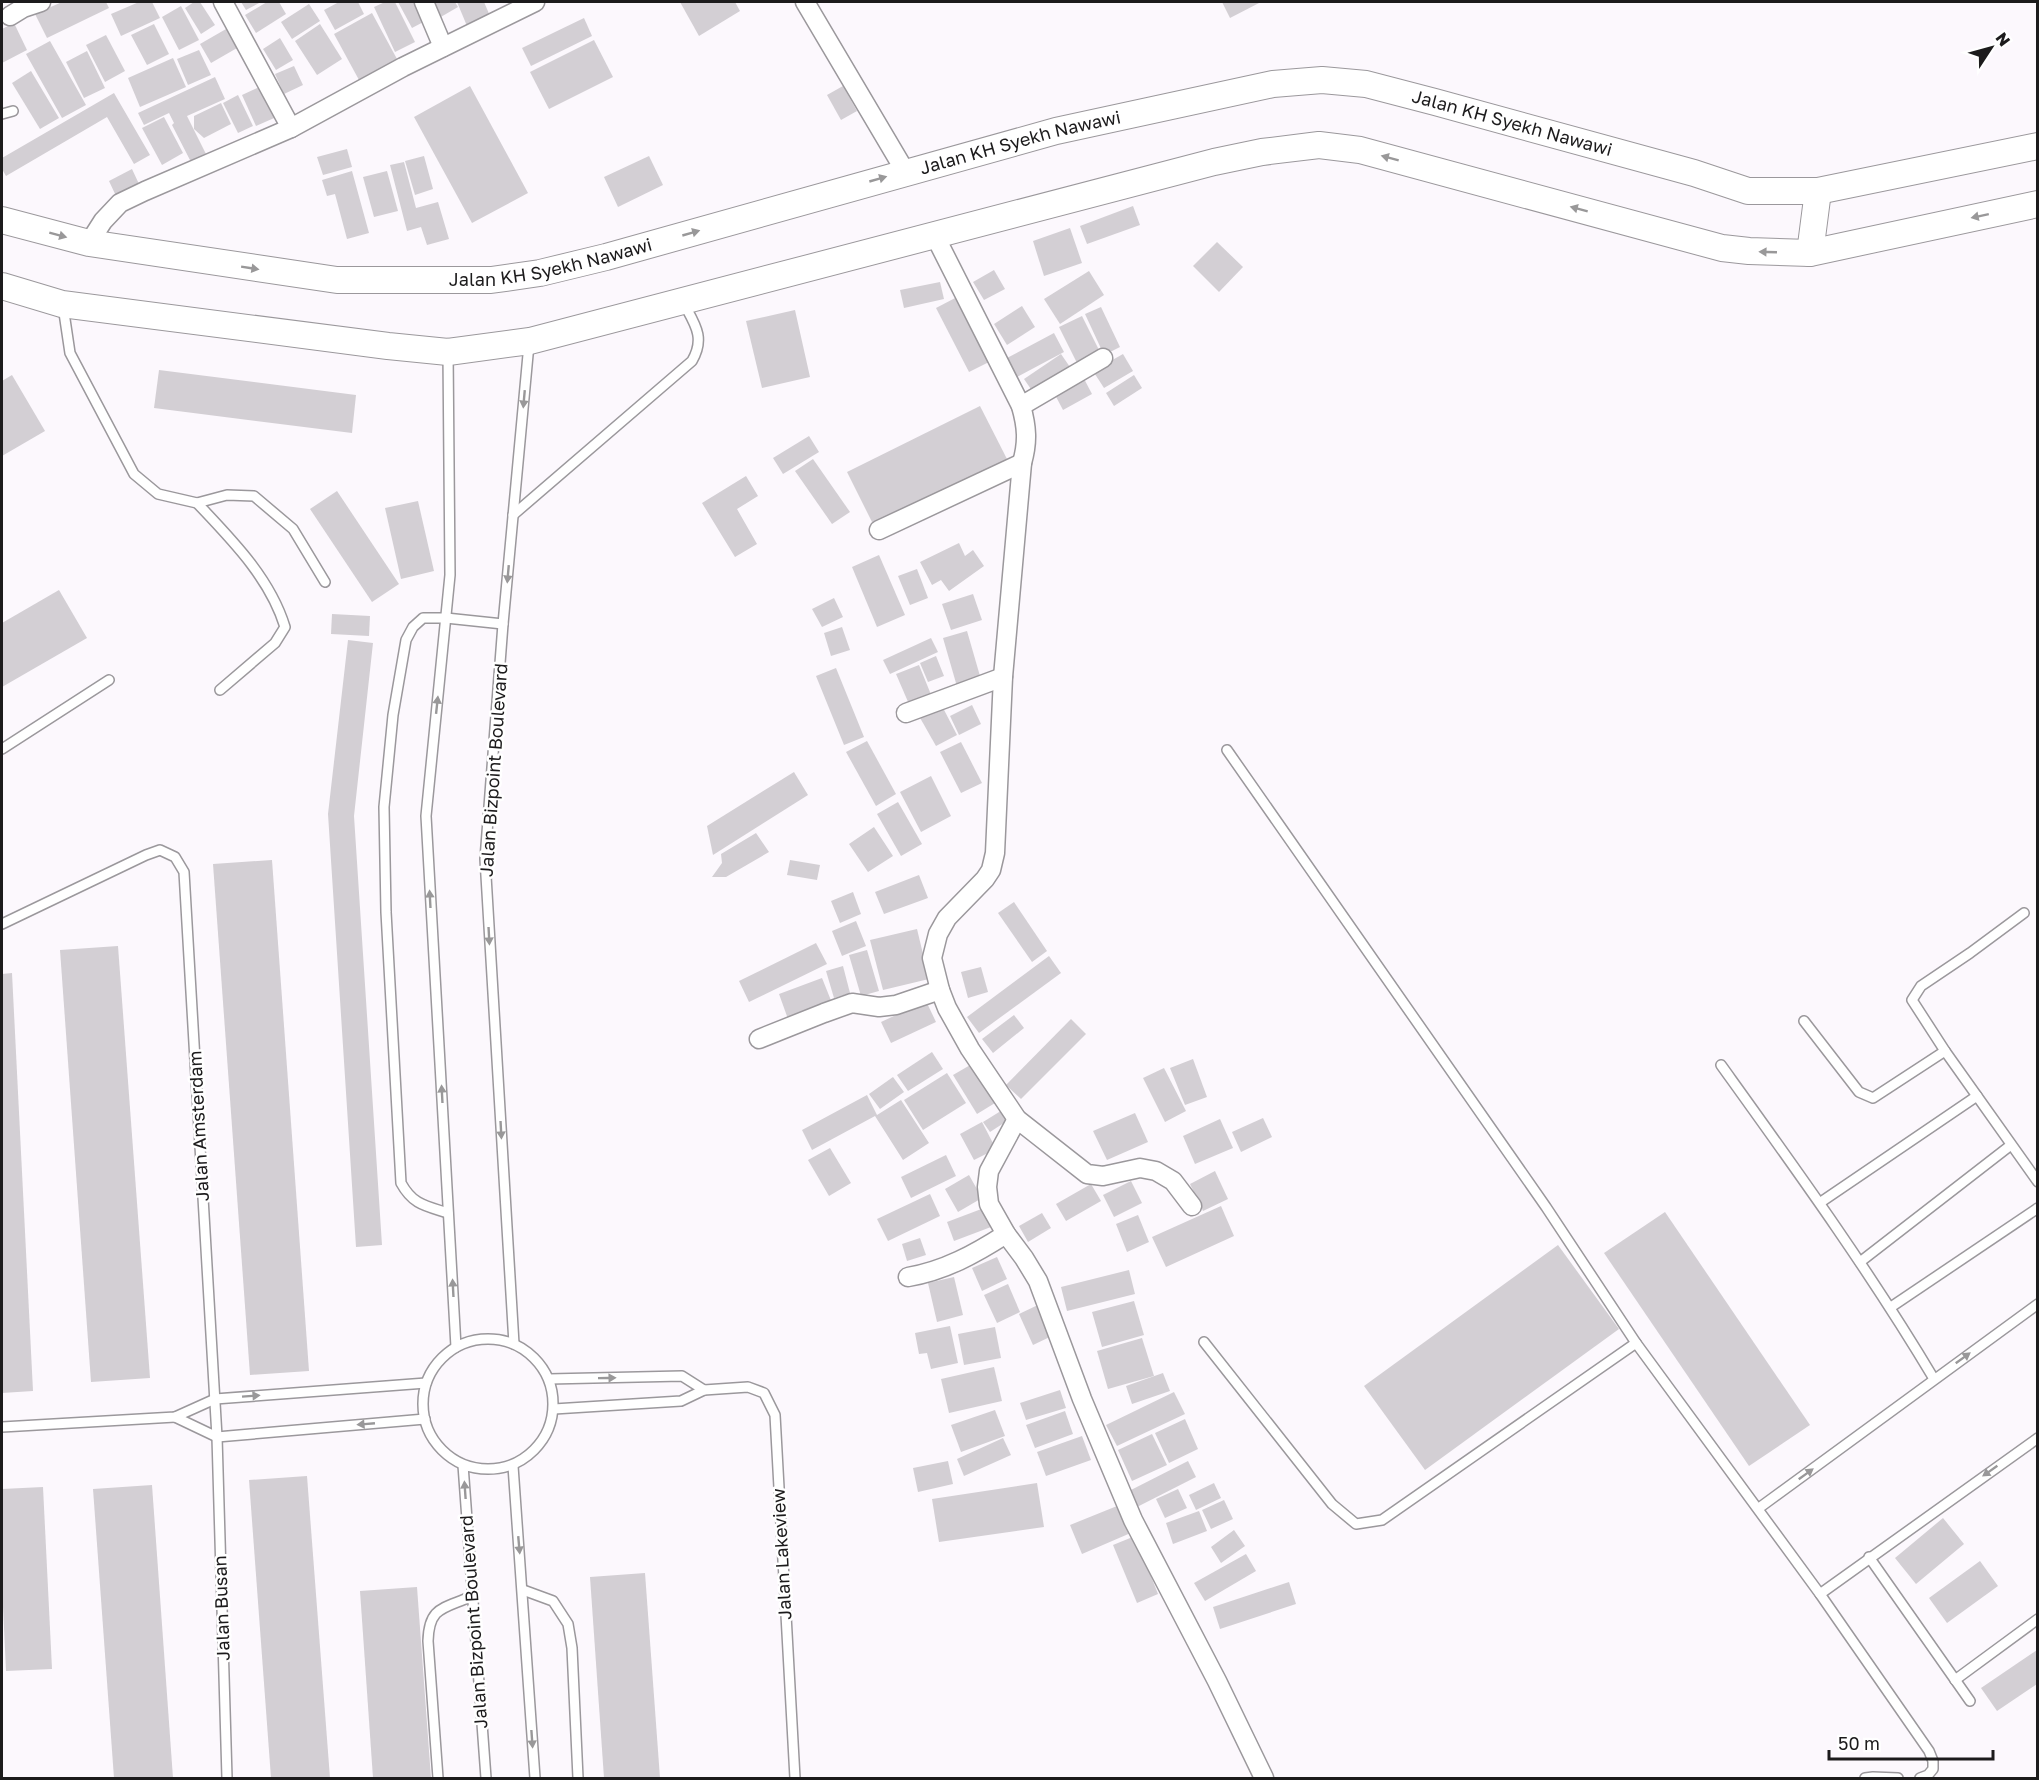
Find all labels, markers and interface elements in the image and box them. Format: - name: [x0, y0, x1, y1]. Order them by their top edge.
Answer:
- north arrow: [1961, 18, 2021, 78]
- text: N: [1991, 28, 2015, 50]
- street label: Jalan KH Syekh Nawawi: [1410, 84, 1615, 160]
- street label: Jalan KH Syekh Nawawi: [917, 105, 1123, 179]
- one-way arrow: [1381, 153, 1399, 163]
- one-way arrow: [869, 174, 887, 183]
- one-way arrow: [1570, 204, 1588, 213]
- one-way arrow: [1970, 212, 1989, 221]
- one-way arrow: [682, 228, 700, 237]
- one-way arrow: [49, 231, 67, 240]
- street label: Jalan KH Syekh Nawawi: [449, 233, 654, 290]
- one-way arrow: [1759, 247, 1778, 256]
- one-way arrow: [241, 264, 260, 273]
- one-way arrow: [519, 390, 529, 409]
- one-way arrow: [503, 564, 513, 583]
- street label: Jalan Bizpoint Boulevard: [475, 662, 511, 877]
- one-way arrow: [432, 695, 442, 714]
- one-way arrow: [426, 890, 435, 909]
- one-way arrow: [485, 926, 494, 945]
- street label: Jalan Amsterdam: [183, 1050, 213, 1202]
- one-way arrow: [437, 1084, 446, 1103]
- one-way arrow: [497, 1121, 506, 1140]
- one-way arrow: [448, 1279, 457, 1298]
- one-way arrow: [1955, 1352, 1971, 1364]
- one-way arrow: [598, 1373, 617, 1382]
- one-way arrow: [241, 1391, 260, 1401]
- one-way arrow: [357, 1419, 376, 1429]
- one-way arrow: [1982, 1465, 1997, 1477]
- one-way arrow: [1798, 1467, 1814, 1480]
- one-way arrow: [460, 1480, 469, 1499]
- street label: Jalan Lakeview: [767, 1487, 795, 1620]
- street label: Jalan Bizpoint Boulevard: [455, 1515, 491, 1730]
- one-way arrow: [514, 1535, 524, 1554]
- street label: Jalan Busan: [208, 1555, 234, 1661]
- scale bar: [1829, 1723, 1992, 1761]
- one-way arrow: [527, 1730, 537, 1749]
- text: 50 m: [1838, 1732, 1880, 1754]

